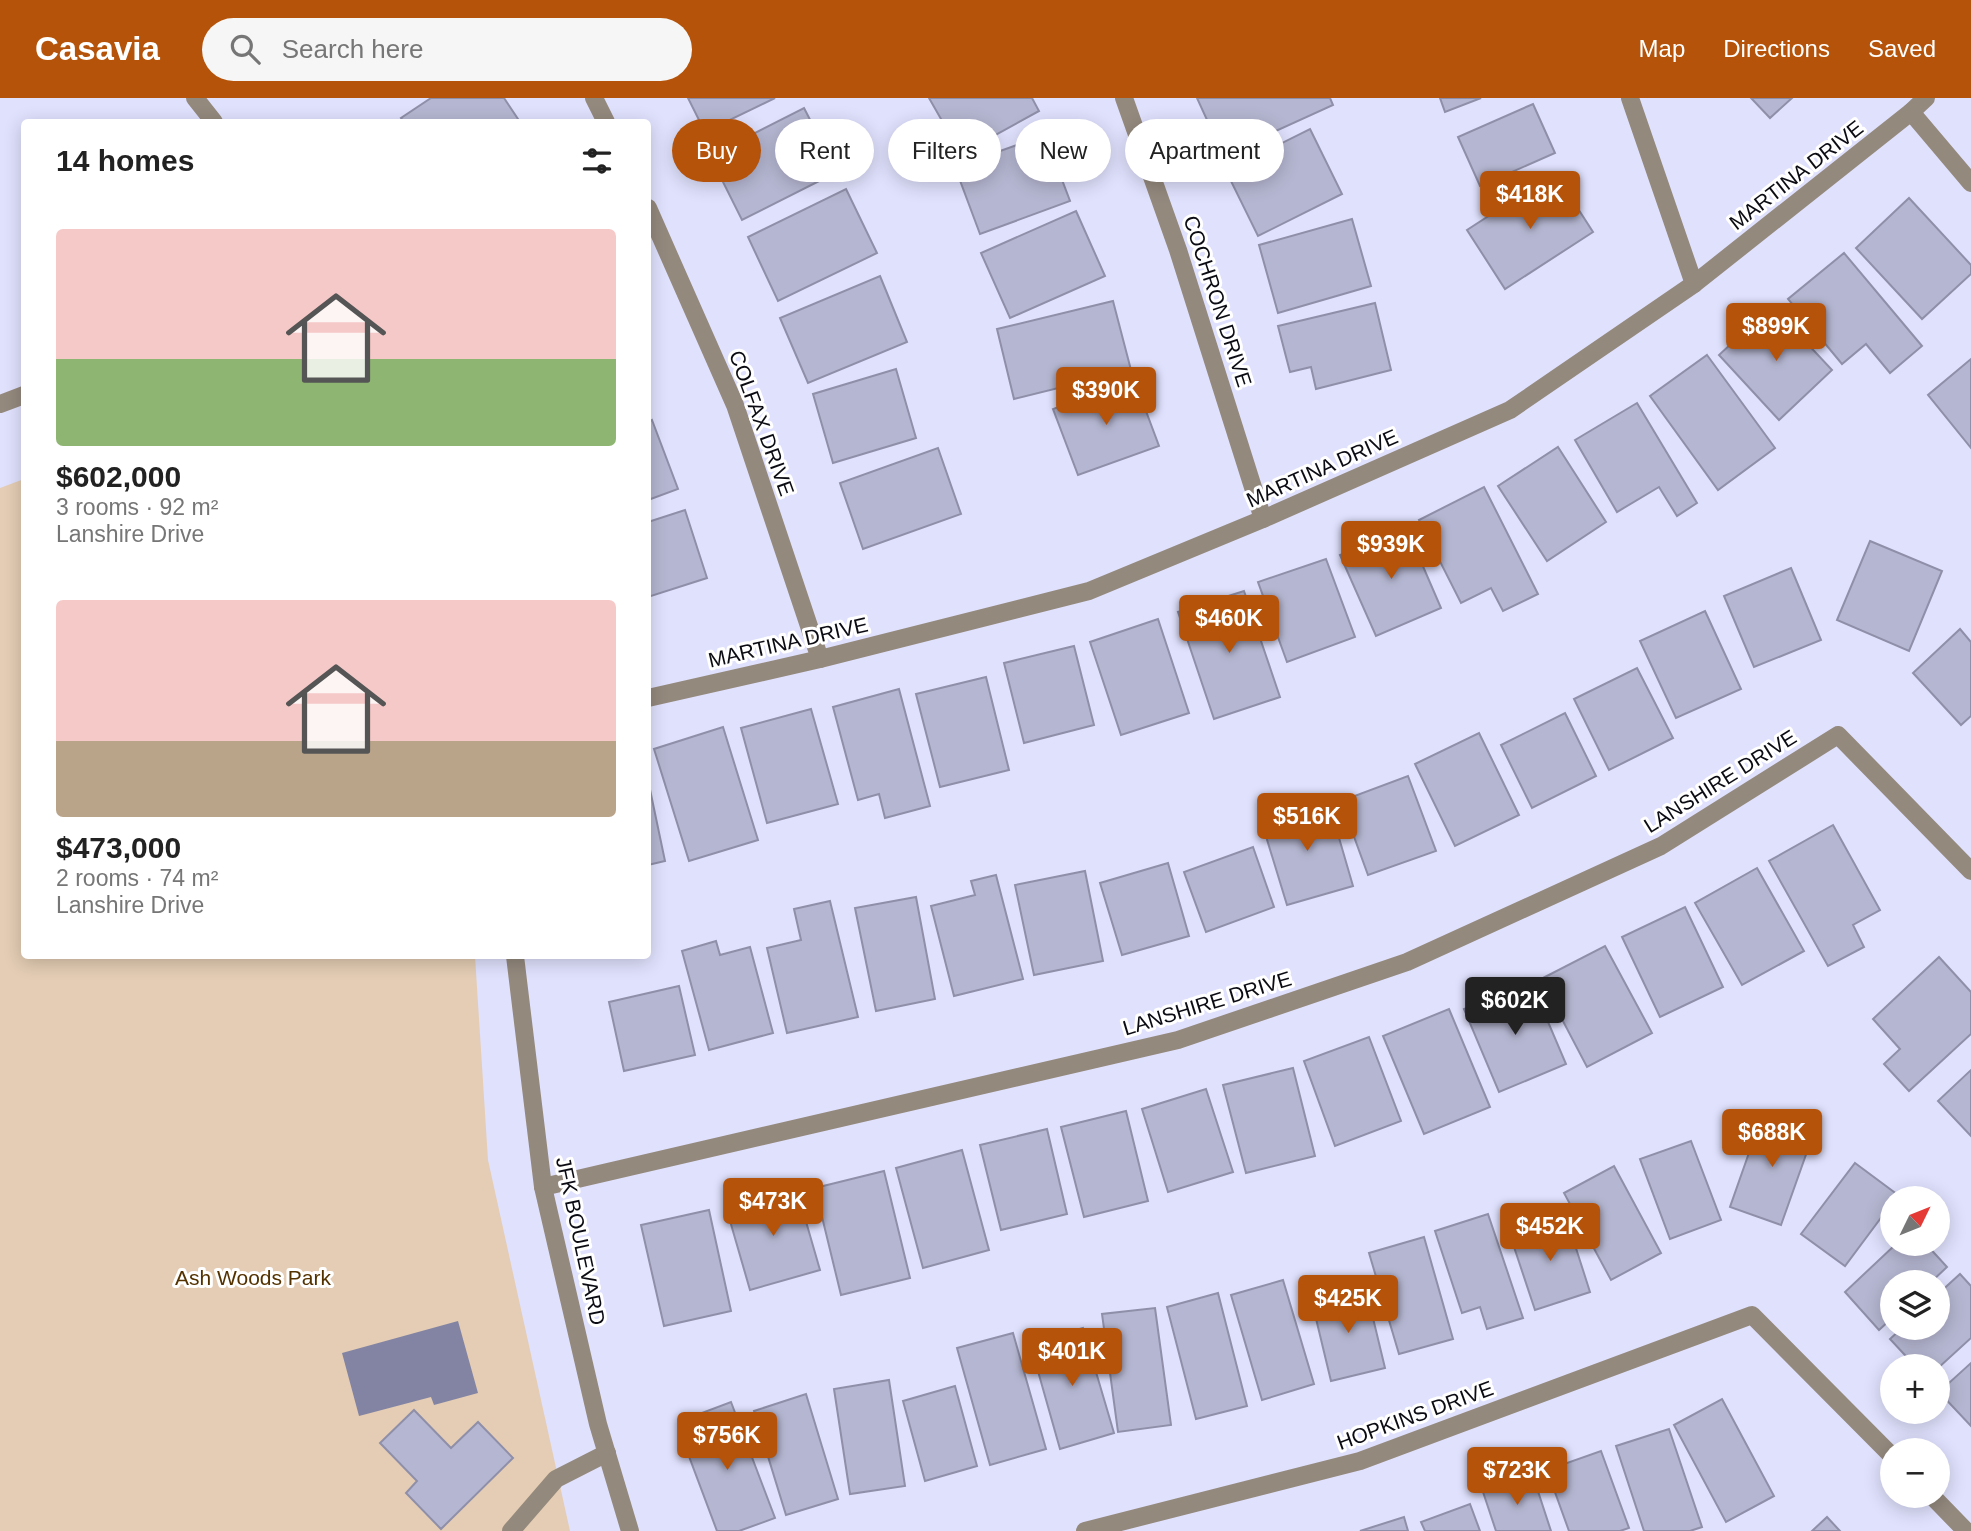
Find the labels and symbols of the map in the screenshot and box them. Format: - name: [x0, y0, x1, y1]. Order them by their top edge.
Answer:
- street label: MARTINA DRIVE: [1725, 116, 1867, 234]
- pin: $418K: [1481, 172, 1579, 231]
- street label: COCHRON DRIVE: [1179, 213, 1257, 389]
- pin: $899K: [1727, 303, 1825, 363]
- street label: COLFAX DRIVE: [725, 347, 799, 499]
- pin: $390K: [1057, 368, 1155, 427]
- street label: MARTINA DRIVE: [1243, 424, 1401, 512]
- pin: $939K: [1342, 522, 1440, 581]
- pin: $460K: [1180, 596, 1278, 655]
- street label: MARTINA DRIVE: [706, 612, 870, 672]
- street label: LANSHIRE DRIVE: [1640, 725, 1800, 837]
- pin: $516K: [1258, 794, 1356, 853]
- street label: LANSHIRE DRIVE: [1120, 966, 1294, 1040]
- pin: $602K: [1466, 978, 1564, 1037]
- pin: $688K: [1723, 1110, 1821, 1169]
- street label: JFK BOULEVARD: [552, 1155, 610, 1327]
- pin: $473K: [724, 1178, 822, 1238]
- north arrow: [1880, 1186, 1950, 1256]
- pin: $452K: [1501, 1204, 1599, 1263]
- park label: Ash Woods Park: [175, 1266, 332, 1289]
- pin: $425K: [1299, 1276, 1397, 1335]
- pin: $401K: [1023, 1328, 1121, 1388]
- street label: HOPKINS DRIVE: [1334, 1376, 1496, 1454]
- pin: $756K: [678, 1412, 776, 1472]
- pin: $723K: [1468, 1448, 1566, 1507]

